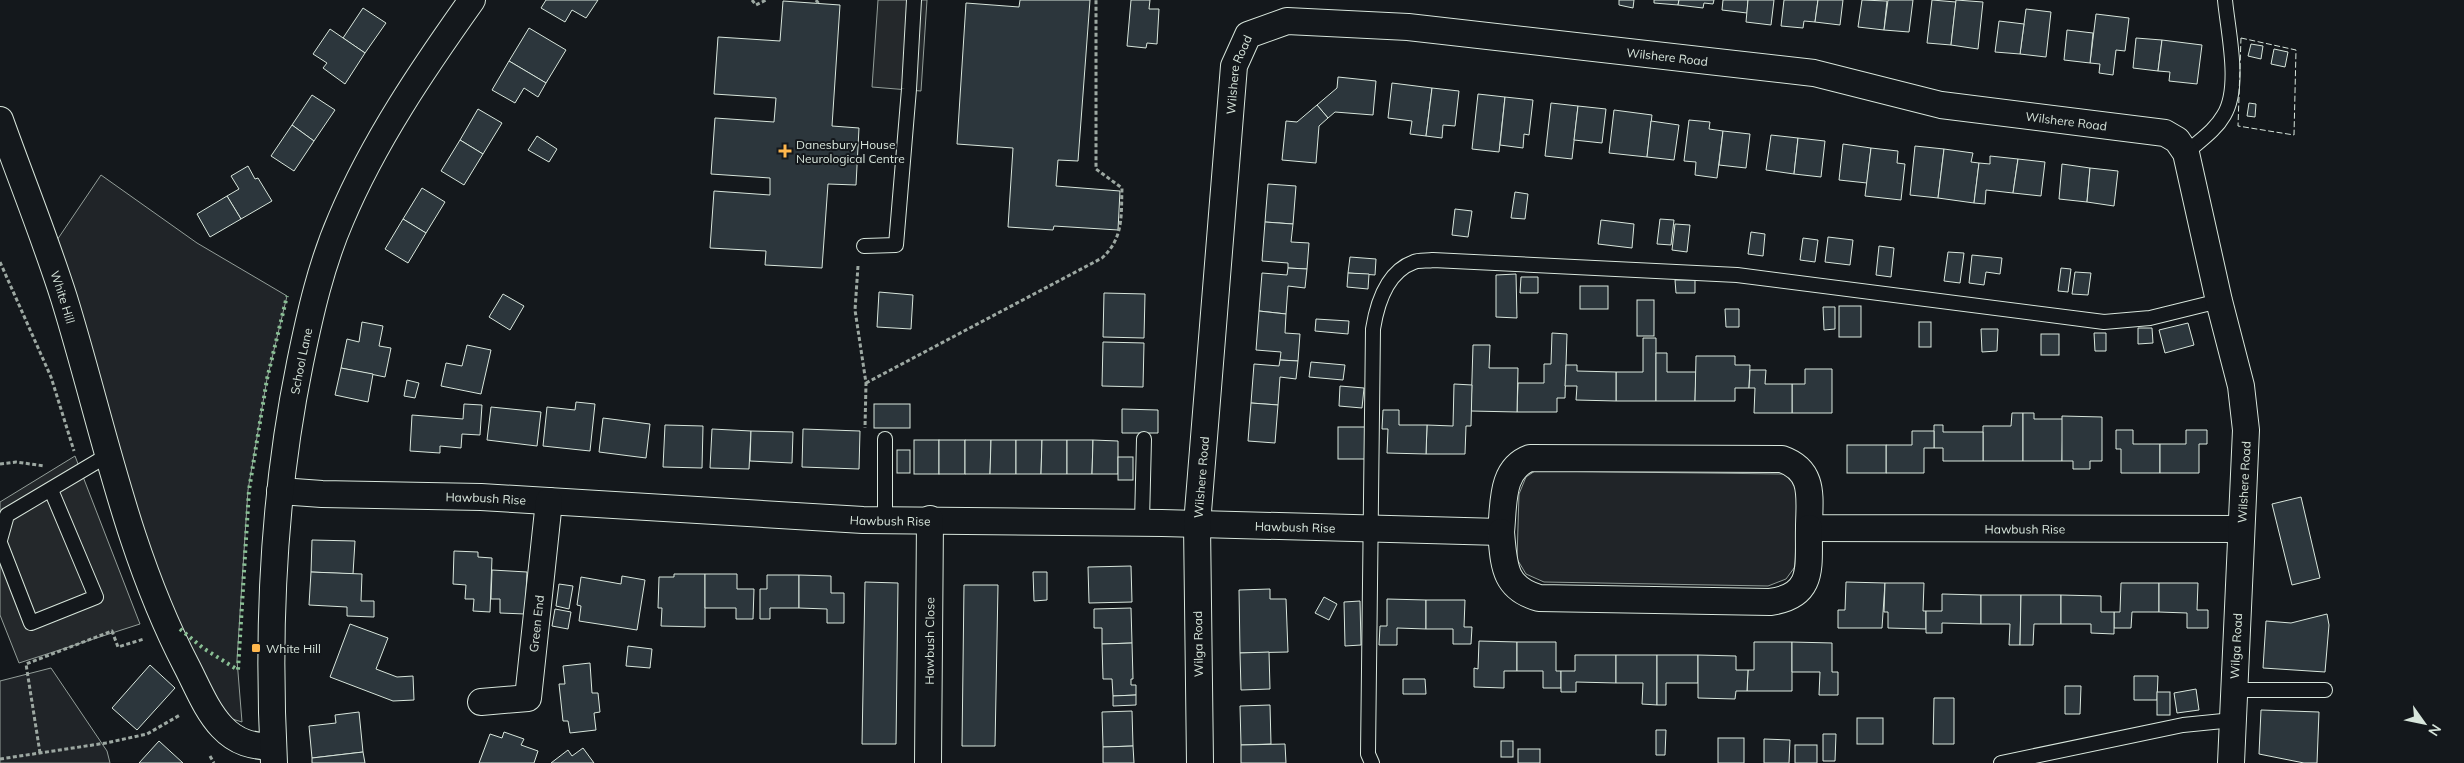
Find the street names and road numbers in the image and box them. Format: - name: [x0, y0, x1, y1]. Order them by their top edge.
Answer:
- street label: Wilshere Road: [1223, 32, 1255, 115]
- street label: Wilshere Road: [1626, 44, 1709, 68]
- street label: Wilshere Road: [2025, 108, 2108, 133]
- street label: White Hill: [48, 268, 79, 325]
- street label: School Lane: [287, 326, 315, 395]
- street label: Wilshere Road: [1190, 436, 1212, 519]
- street label: Wilshere Road: [2234, 441, 2254, 523]
- street label: Hawbush Rise: [445, 489, 527, 507]
- street label: Hawbush Rise: [849, 512, 931, 528]
- street label: Hawbush Rise: [1255, 518, 1336, 535]
- street label: Hawbush Rise: [1985, 521, 2065, 536]
- street label: Green End: [525, 594, 546, 653]
- street label: Hawbush Close: [921, 597, 937, 685]
- street label: Wilga Road: [1190, 611, 1206, 677]
- street label: Wilga Road: [2227, 613, 2245, 679]

